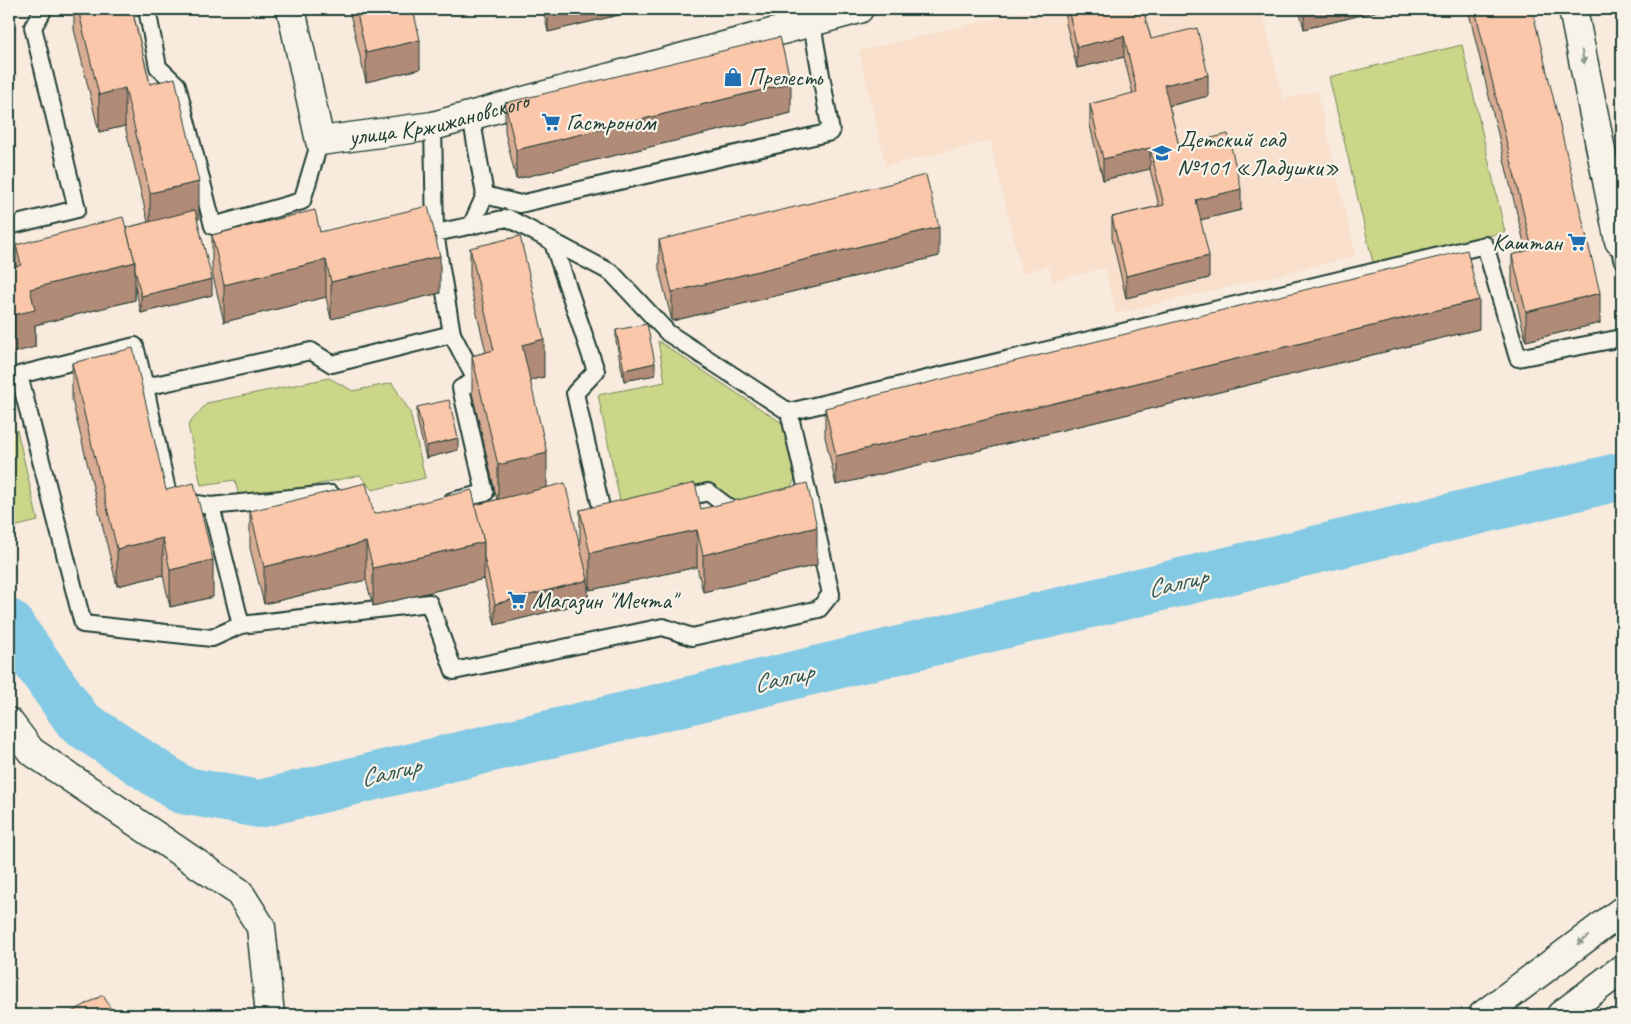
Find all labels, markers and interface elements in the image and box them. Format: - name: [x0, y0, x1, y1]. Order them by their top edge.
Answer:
- one-way arrow: [1579, 49, 1587, 64]
- place label: Прелесть: [748, 62, 823, 92]
- shop icon: Прелесть: [722, 66, 744, 88]
- street label: улица Кржижановского: [345, 85, 534, 152]
- place label: Гастроном: [566, 107, 657, 137]
- supermarket icon: Гастроном: [540, 111, 562, 133]
- place label: Детский сад №101 «Ладушки»: [1177, 124, 1339, 182]
- school or university icon: Детский сад №101 «Ладушки»: [1151, 142, 1173, 164]
- place label: Каштан: [1492, 227, 1564, 257]
- supermarket icon: Каштан: [1566, 231, 1588, 253]
- water label: Салгир: [1144, 560, 1213, 605]
- place label: Магазин "Мечта": [532, 585, 682, 615]
- supermarket icon: Магазин "Мечта": [506, 589, 528, 611]
- water label: Салгир: [750, 655, 819, 700]
- water label: Салгир: [357, 749, 426, 794]
- one-way arrow: [1577, 935, 1590, 946]

